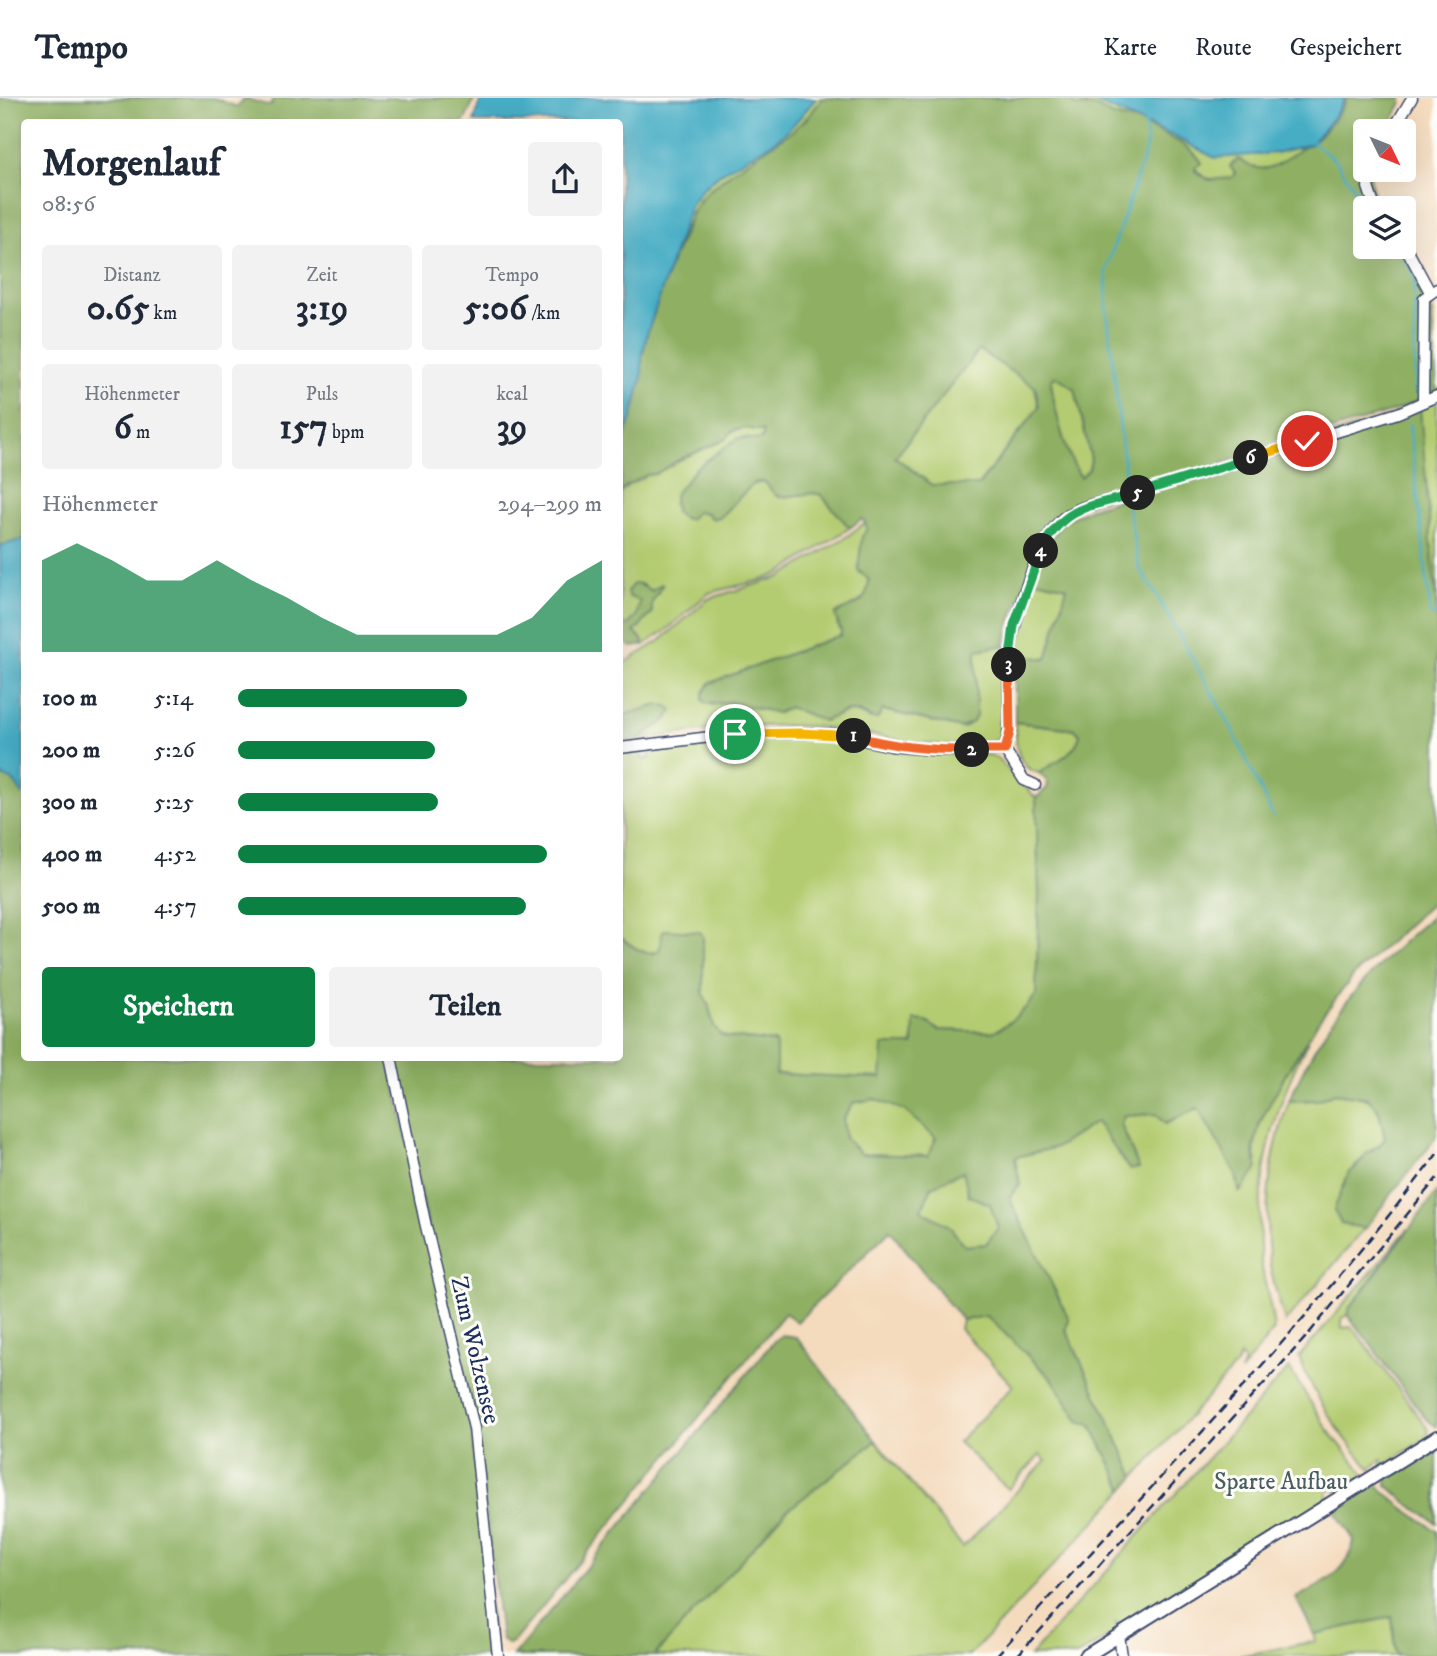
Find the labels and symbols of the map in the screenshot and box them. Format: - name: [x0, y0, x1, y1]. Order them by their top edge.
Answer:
- north arrow: [1353, 119, 1416, 182]
- pin: [1277, 411, 1337, 471]
- pin: 6: [1234, 440, 1268, 476]
- pin: 5: [1120, 476, 1156, 510]
- pin: 4: [1024, 533, 1058, 568]
- pin: 3: [992, 648, 1026, 682]
- pin: [705, 704, 765, 764]
- pin: 1: [836, 718, 872, 754]
- pin: 2: [954, 732, 990, 768]
- street label: Zum Wolzensee: [443, 1273, 507, 1427]
- park label: Sparte Aufbau: [1214, 1467, 1348, 1497]

